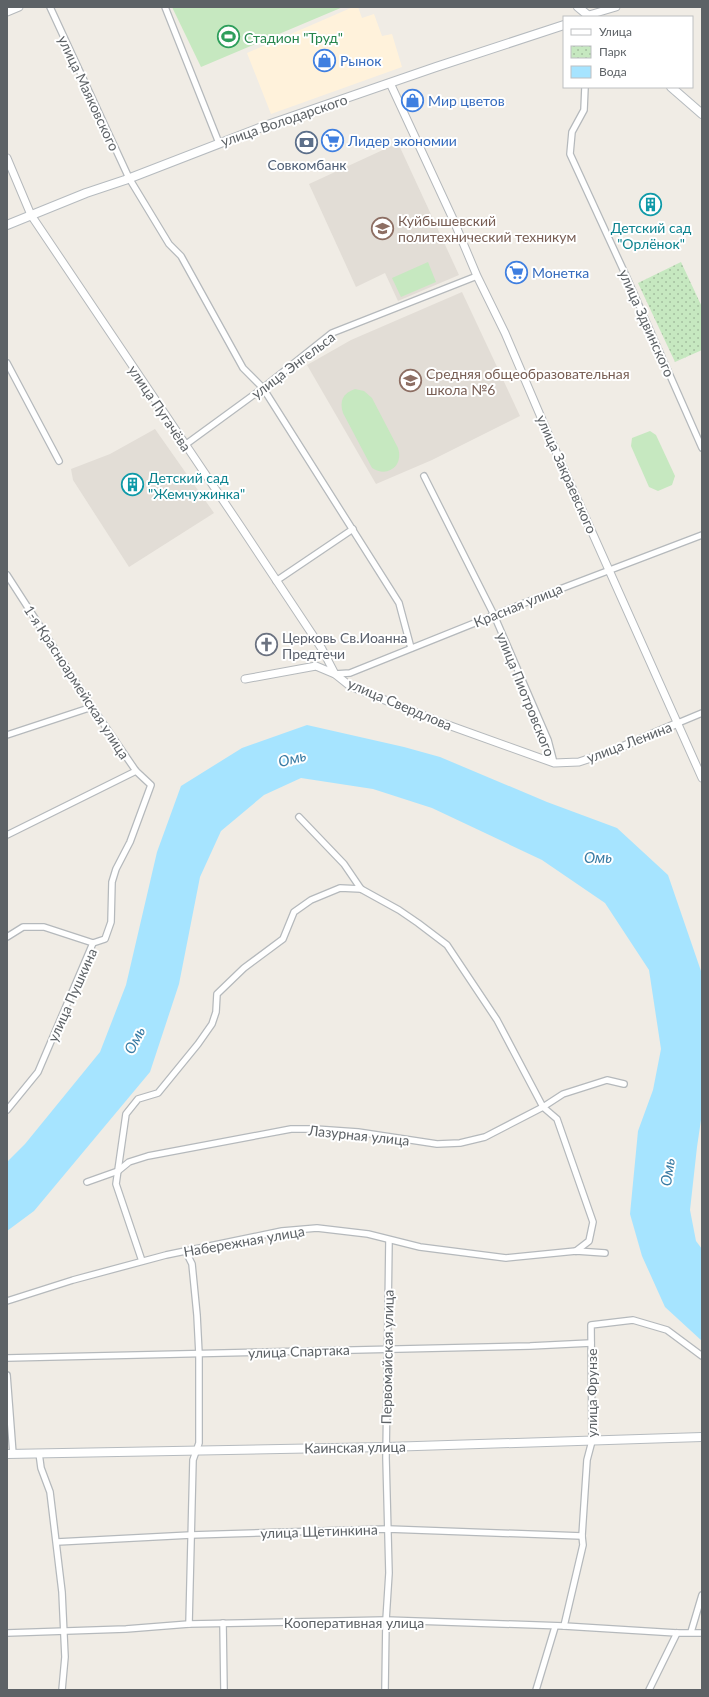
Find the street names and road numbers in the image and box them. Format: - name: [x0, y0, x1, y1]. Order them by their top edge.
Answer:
- street label: улица Маяковского: [55, 33, 123, 153]
- street label: улица Володарского: [218, 90, 350, 150]
- street label: улица Здвинского: [616, 267, 678, 380]
- street label: улица Энгельса: [248, 328, 338, 402]
- street label: улица Пугачёва: [125, 362, 195, 454]
- street label: улица Закраевского: [533, 412, 601, 536]
- street label: Красная улица: [471, 579, 565, 631]
- street label: 1-я Красноармейская улица: [21, 602, 133, 762]
- street label: улица Пиотровского: [493, 629, 559, 759]
- street label: улица Свердлова: [345, 674, 455, 734]
- street label: улица Ленина: [584, 718, 674, 766]
- street label: улица Пушкина: [44, 945, 100, 1045]
- street label: Лазурная улица: [307, 1121, 410, 1149]
- street label: Набережная улица: [182, 1222, 306, 1260]
- street label: Первомайская улица: [377, 1289, 397, 1424]
- street label: улица Спартака: [248, 1341, 350, 1361]
- street label: улица Фрунзе: [583, 1348, 600, 1438]
- street label: Каинская улица: [304, 1438, 406, 1456]
- street label: улица Щетинкина: [260, 1520, 378, 1542]
- street label: Кооперативная улица: [284, 1614, 424, 1631]

